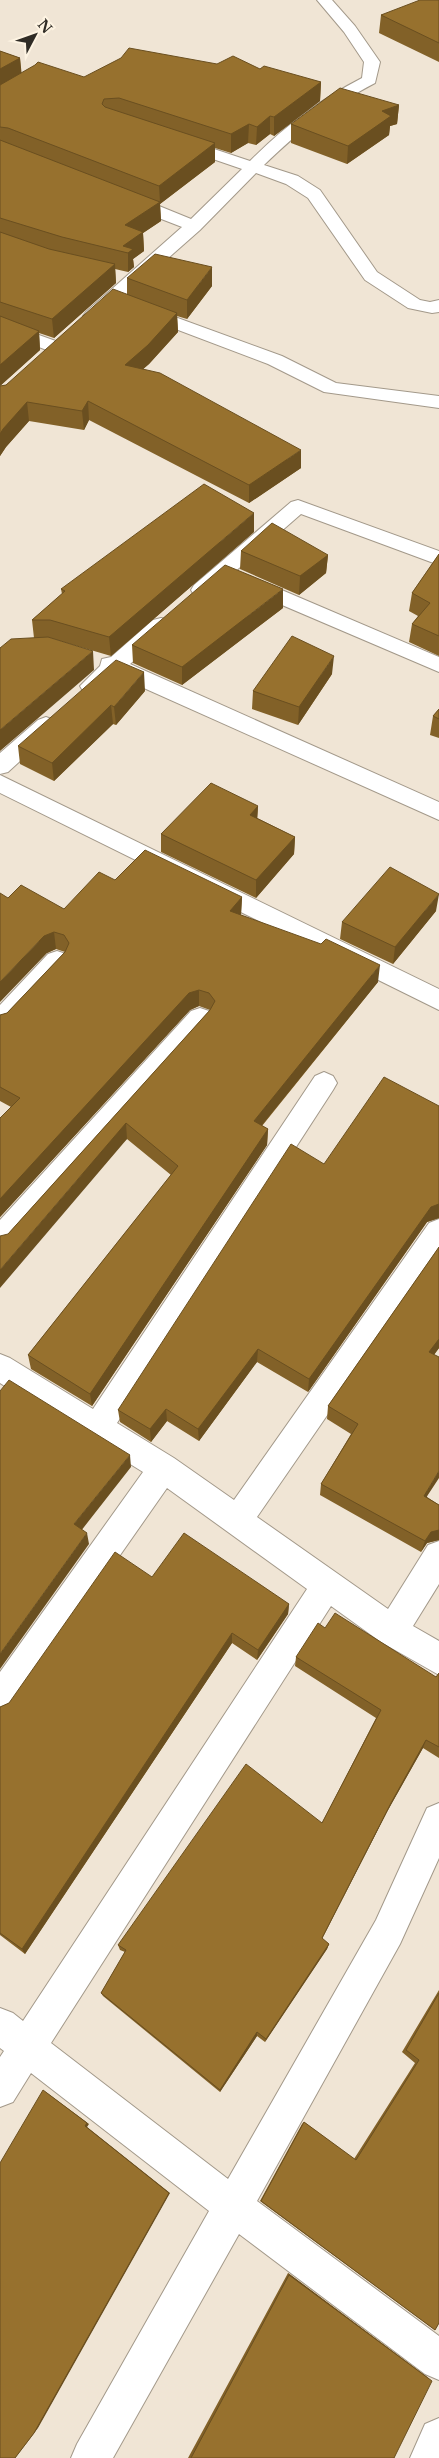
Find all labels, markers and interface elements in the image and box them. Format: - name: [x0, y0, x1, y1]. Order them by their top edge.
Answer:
- north arrow: [10, 10, 60, 60]
- text: N: [34, 16, 56, 37]

